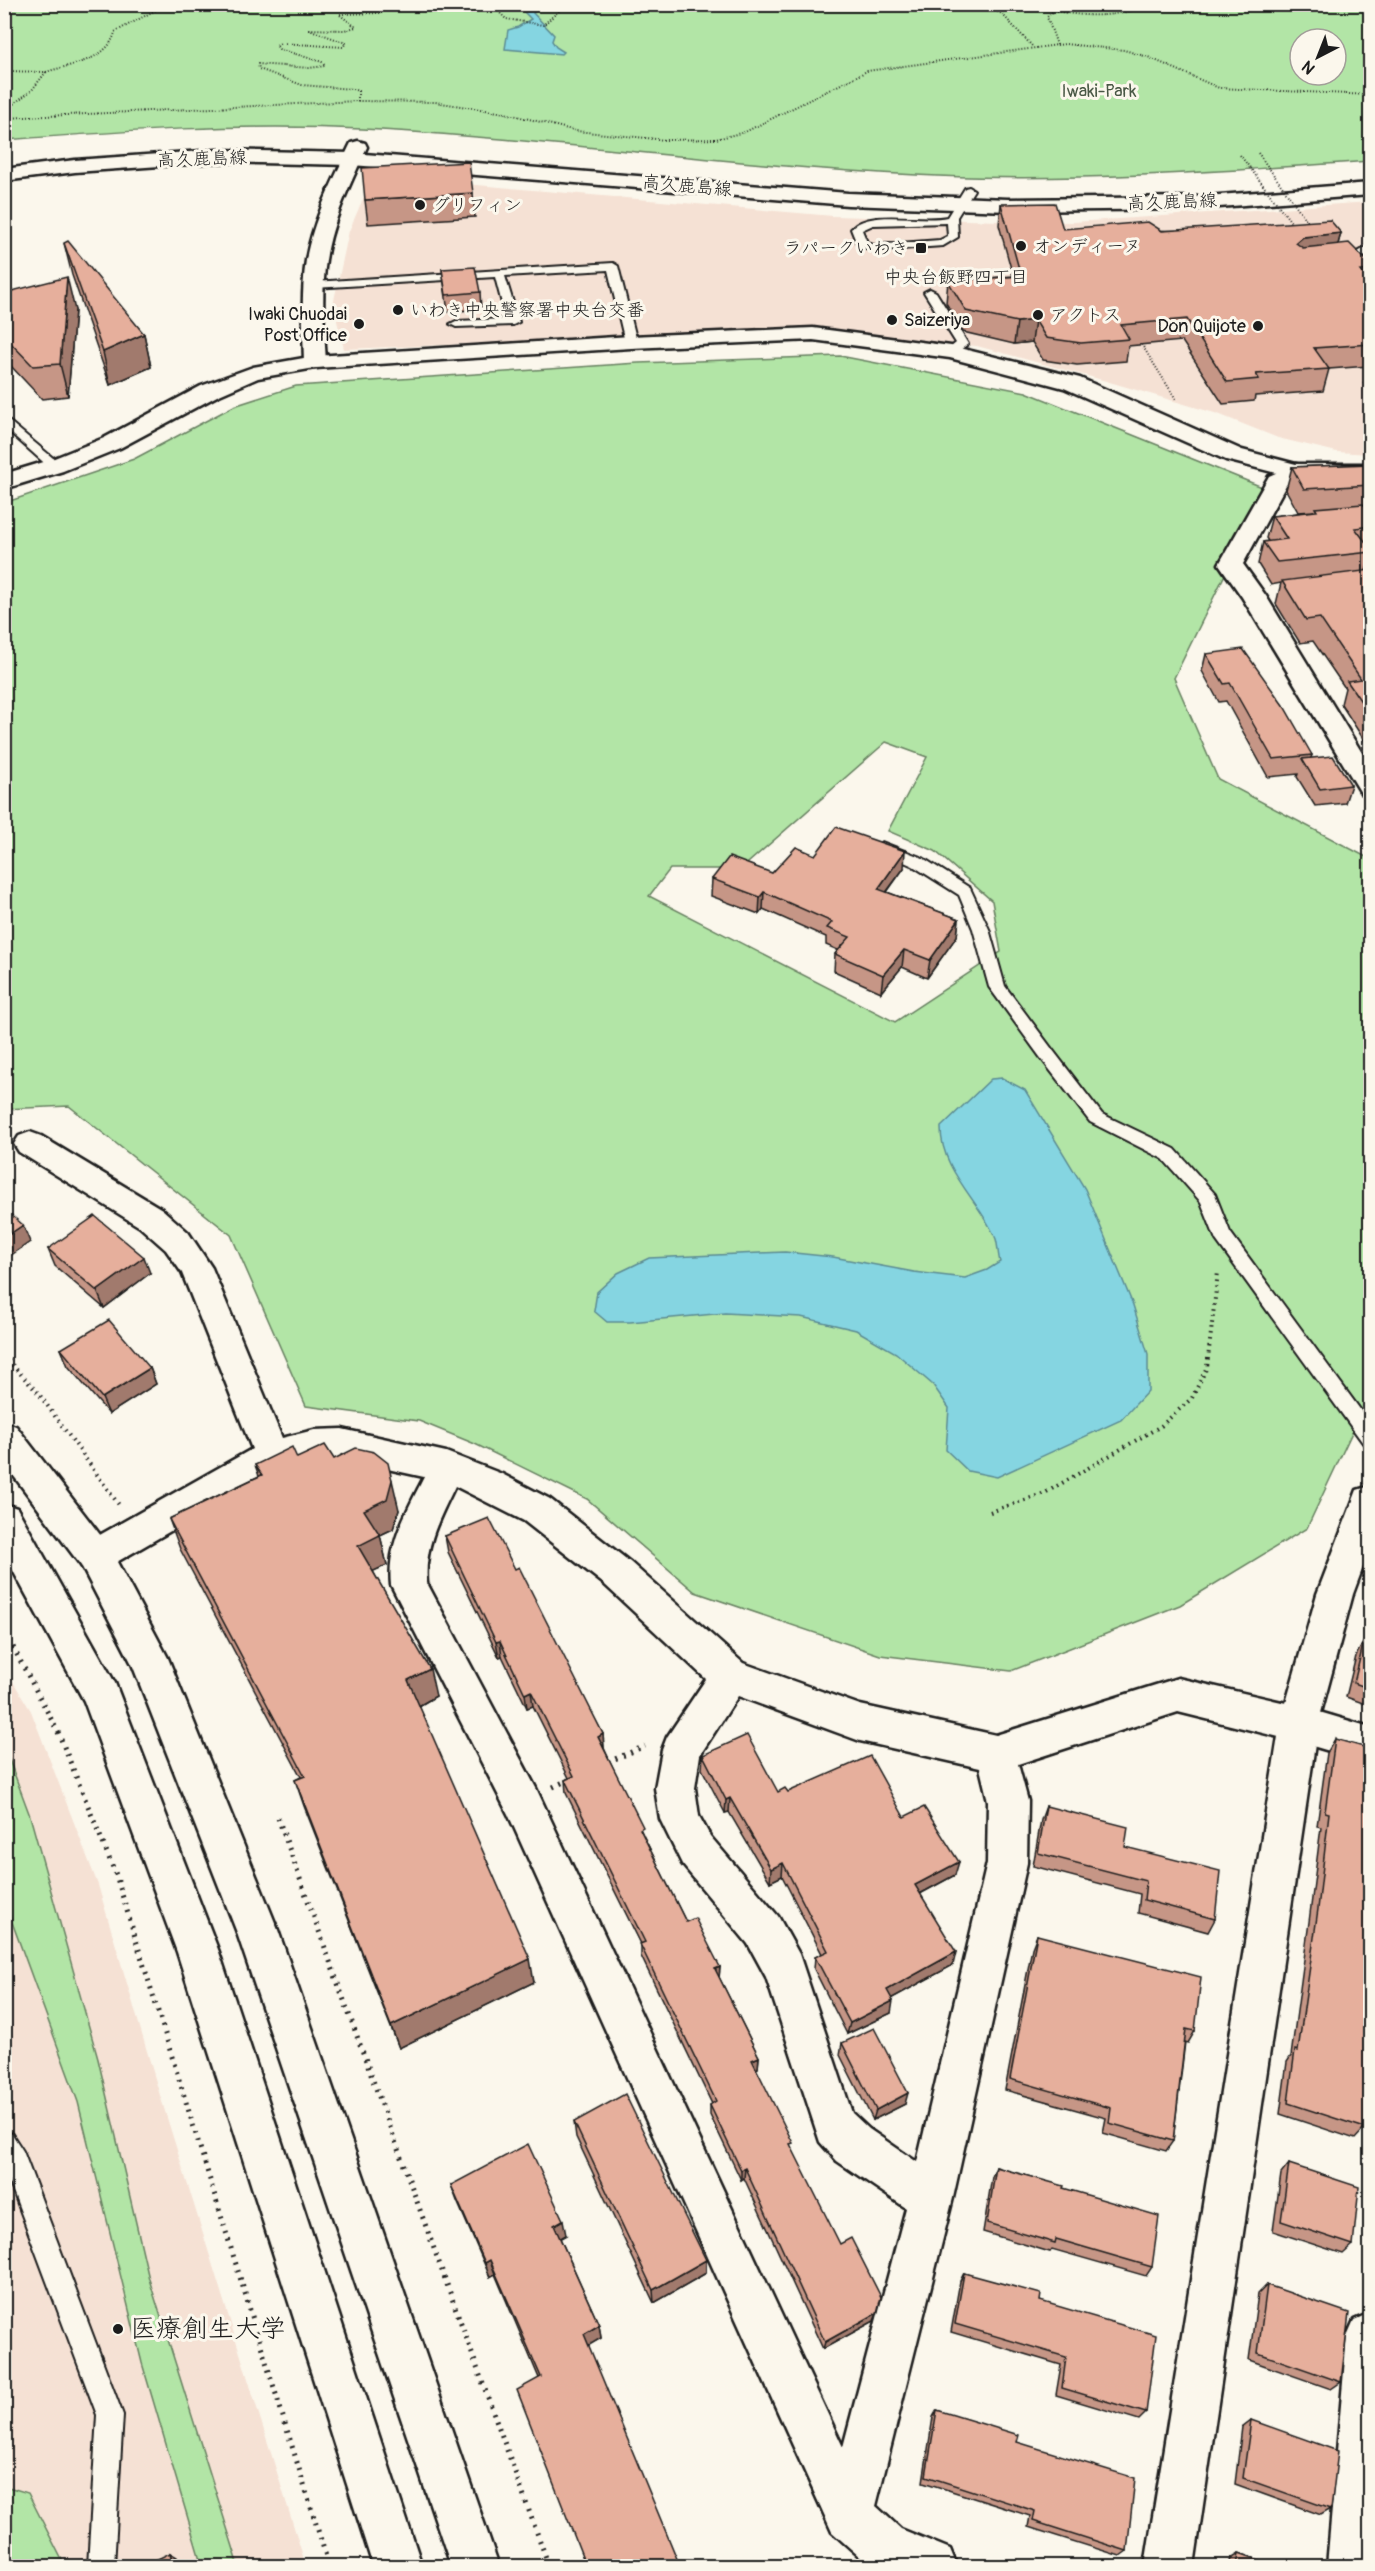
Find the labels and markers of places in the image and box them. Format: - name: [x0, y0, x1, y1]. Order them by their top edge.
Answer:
- place label: グリフィン: [432, 194, 522, 217]
- marker: グリフィン: [413, 198, 427, 212]
- place label: オンディーヌ: [1033, 235, 1141, 258]
- place label: ラパークいわき: [784, 237, 909, 260]
- marker: オンディーヌ: [1014, 239, 1028, 253]
- marker: ラパークいわき: [914, 241, 928, 255]
- place label: いわき中央警察署中央台交番: [410, 299, 644, 322]
- place label: Iwaki Chuodai Post Office: [248, 303, 347, 347]
- marker: いわき中央警察署中央台交番: [391, 303, 405, 317]
- place label: アクトス: [1050, 304, 1121, 327]
- marker: アクトス: [1031, 308, 1045, 322]
- place label: Saizeriya: [904, 309, 970, 332]
- marker: Saizeriya: [885, 313, 899, 327]
- place label: Don Quijote: [1158, 315, 1246, 338]
- marker: Iwaki Chuodai Post Office: [352, 317, 366, 331]
- marker: Don Quijote: [1251, 319, 1265, 333]
- place label: 医療創生大学: [130, 2313, 286, 2345]
- marker: 医療創生大学: [111, 2322, 125, 2336]

